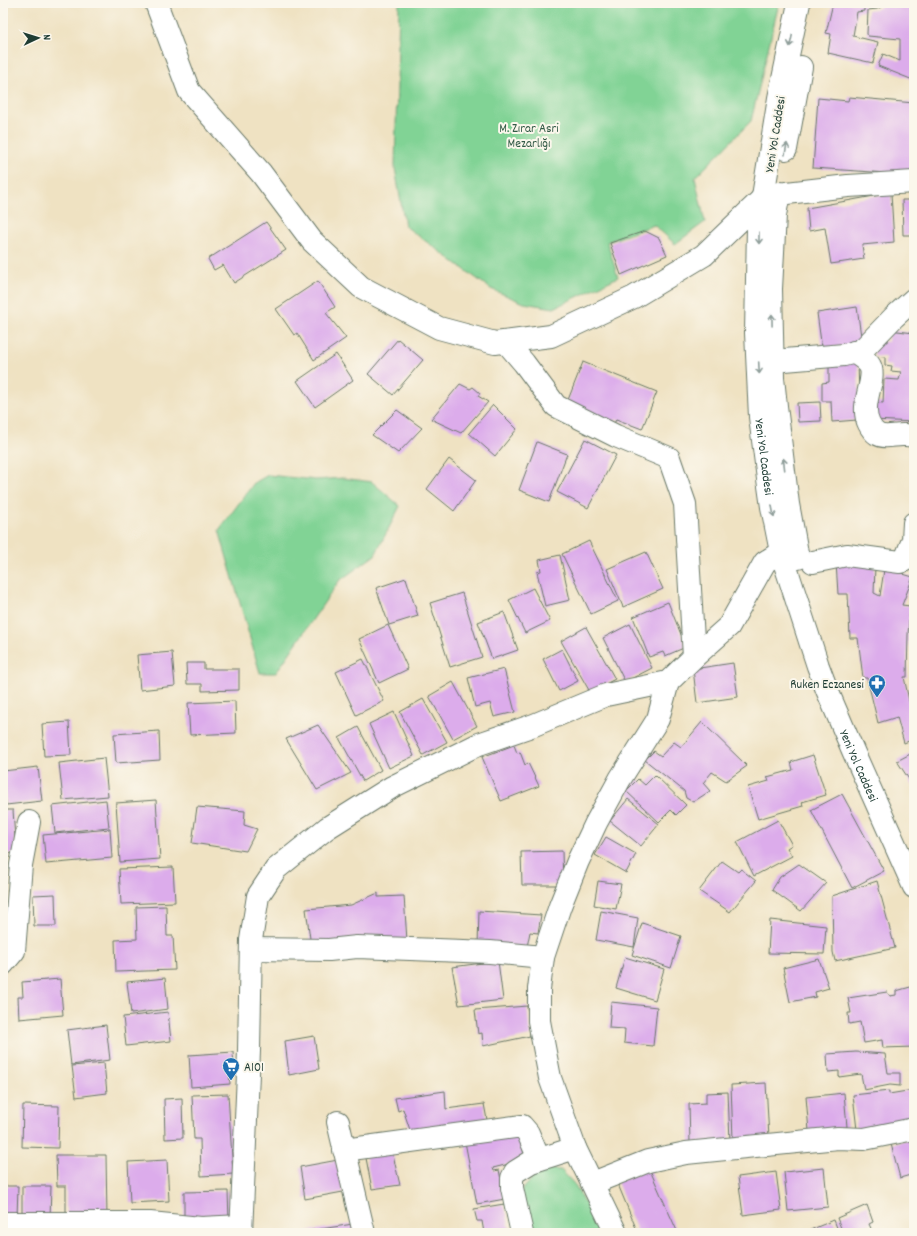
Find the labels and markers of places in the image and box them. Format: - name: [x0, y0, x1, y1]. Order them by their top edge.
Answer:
- pharmacy icon: Ruken Eczanesi: [867, 673, 887, 698]
- place label: Ruken Eczanesi: [790, 676, 865, 695]
- supermarket icon: A101: [221, 1056, 241, 1081]
- place label: A101: [244, 1059, 264, 1078]

